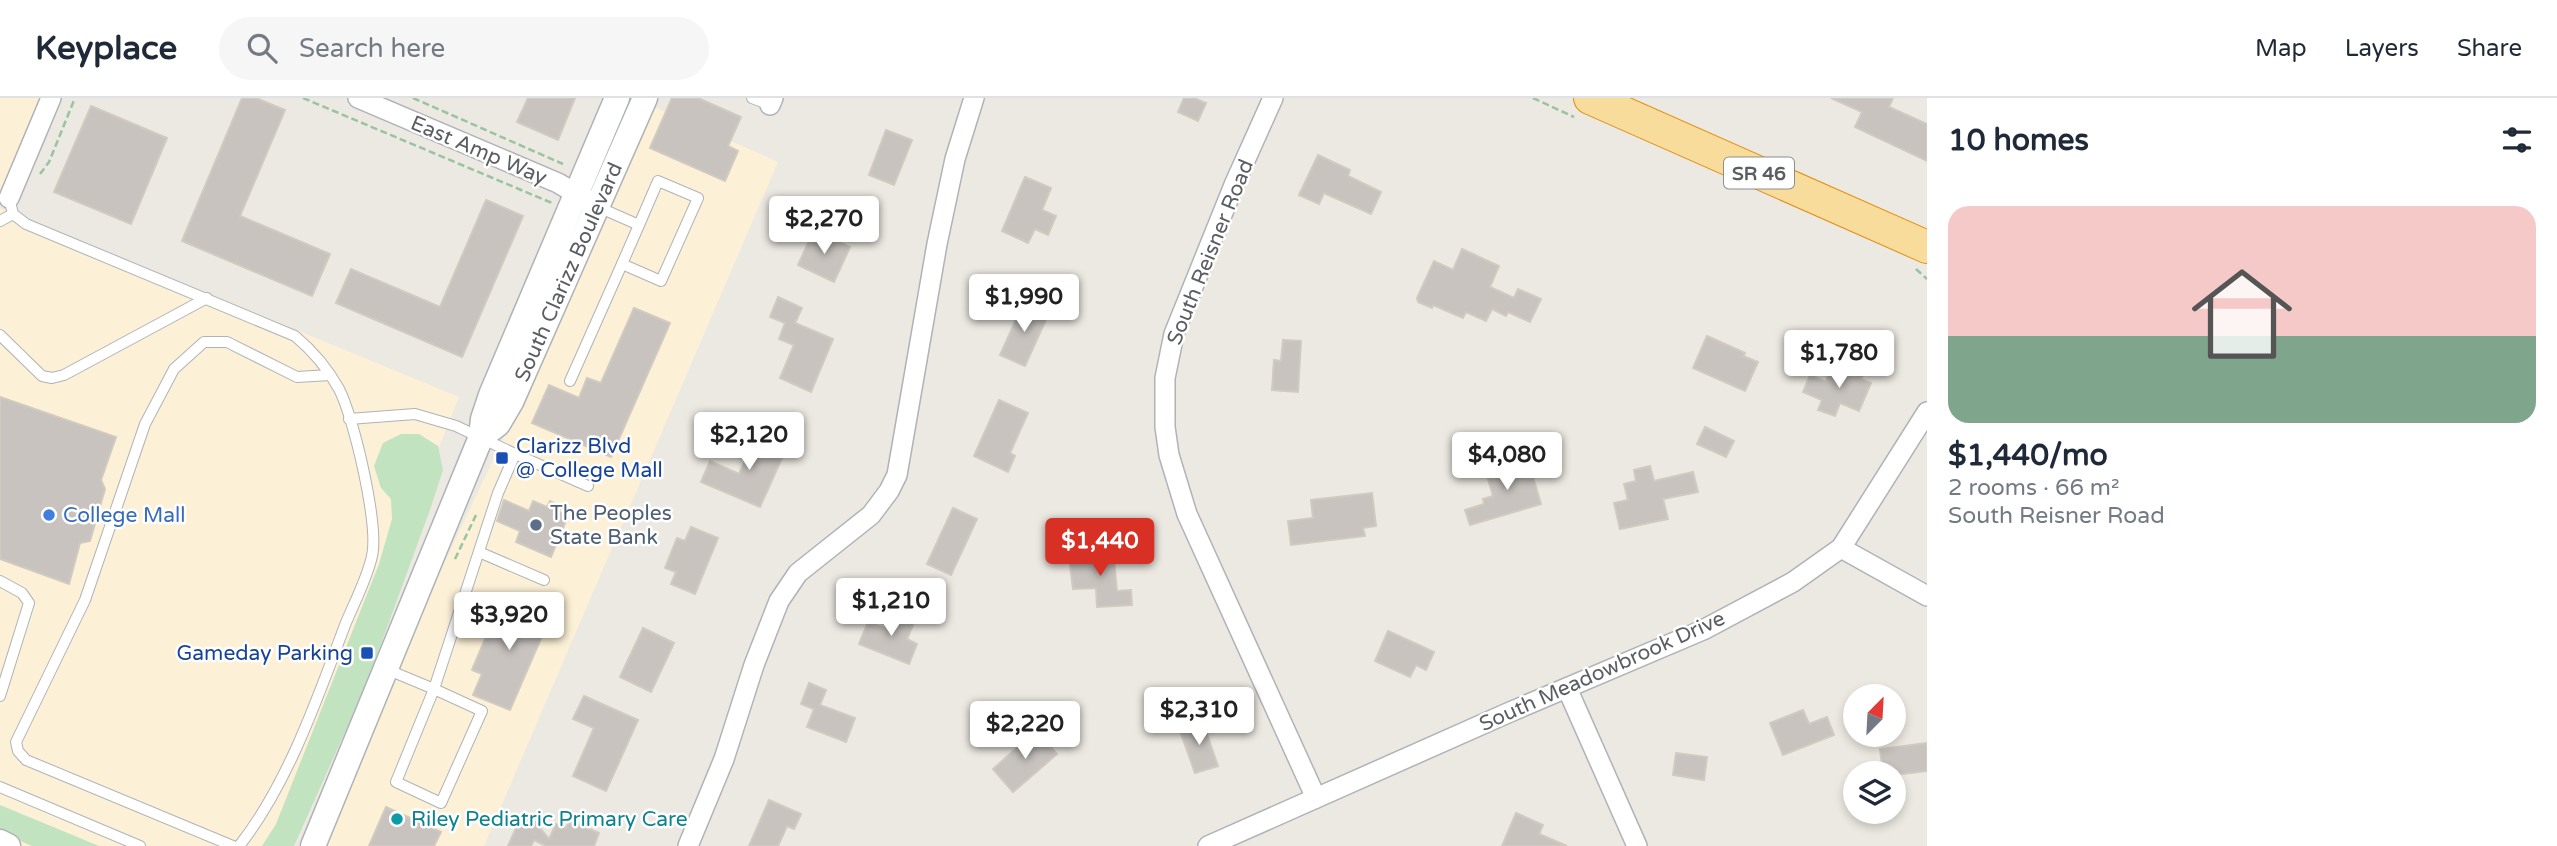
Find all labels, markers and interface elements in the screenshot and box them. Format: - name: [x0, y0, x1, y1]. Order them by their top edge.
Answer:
- search box: [219, 17, 709, 80]
- text: Keyplace: [35, 29, 177, 68]
- icon: search: [243, 29, 281, 67]
- text: Search here: [299, 33, 445, 64]
- text: Map: [2255, 34, 2307, 63]
- text: Layers: [2345, 34, 2419, 63]
- text: Share: [2457, 34, 2522, 63]
- street label: East Amp Way: [407, 111, 551, 190]
- icon: filters: [2498, 121, 2536, 159]
- text: 10 homes: [1948, 122, 2089, 159]
- street label: South Reisner Road: [1162, 156, 1259, 349]
- road number: SR 46: [1724, 158, 1794, 188]
- street label: South Clarizz Boulevard: [510, 159, 628, 386]
- pin: $2,270: [767, 197, 881, 256]
- text: $2,270: [785, 205, 863, 233]
- icon: home: [2179, 251, 2305, 377]
- pin: $1,990: [967, 274, 1081, 334]
- text: $1,990: [985, 283, 1063, 311]
- pin: $1,780: [1782, 330, 1896, 390]
- text: $1,780: [1800, 339, 1878, 367]
- pin: $2,120: [692, 412, 806, 472]
- text: $2,120: [710, 421, 788, 449]
- pin: $4,080: [1450, 432, 1564, 492]
- place label: Clarizz Blvd @ College Mall: [516, 434, 663, 483]
- text: $1,440/mo: [1948, 437, 2108, 474]
- text: $4,080: [1468, 441, 1546, 469]
- marker: Clarizz Blvd @ College Mall: [494, 450, 510, 466]
- text: 2 rooms · 66 m²: [1948, 474, 2119, 502]
- place label: The Peoples State Bank: [550, 501, 672, 550]
- text: South Reisner Road: [1948, 502, 2165, 530]
- place label: College Mall: [63, 503, 186, 528]
- marker: College Mall: [41, 507, 57, 523]
- marker: The Peoples State Bank: [528, 517, 544, 533]
- pin: $1,440: [1043, 518, 1157, 578]
- text: $1,440: [1061, 527, 1139, 555]
- pin: $1,210: [834, 578, 948, 638]
- text: $1,210: [852, 587, 930, 615]
- pin: $3,920: [452, 592, 566, 652]
- text: $3,920: [470, 601, 548, 629]
- street label: South Meadowbrook Drive: [1476, 606, 1729, 737]
- place label: Gameday Parking: [176, 641, 353, 666]
- marker: Gameday Parking: [359, 645, 375, 661]
- north arrow: [1843, 684, 1906, 747]
- map controls: [1843, 684, 1906, 824]
- pin: $2,310: [1142, 688, 1256, 747]
- text: $2,310: [1160, 696, 1238, 724]
- pin: $2,220: [968, 702, 1082, 761]
- text: $2,220: [986, 710, 1064, 738]
- button: layers: [1843, 761, 1906, 824]
- place label: Riley Pediatric Primary Care: [411, 807, 688, 832]
- marker: Riley Pediatric Primary Care: [389, 811, 405, 827]

